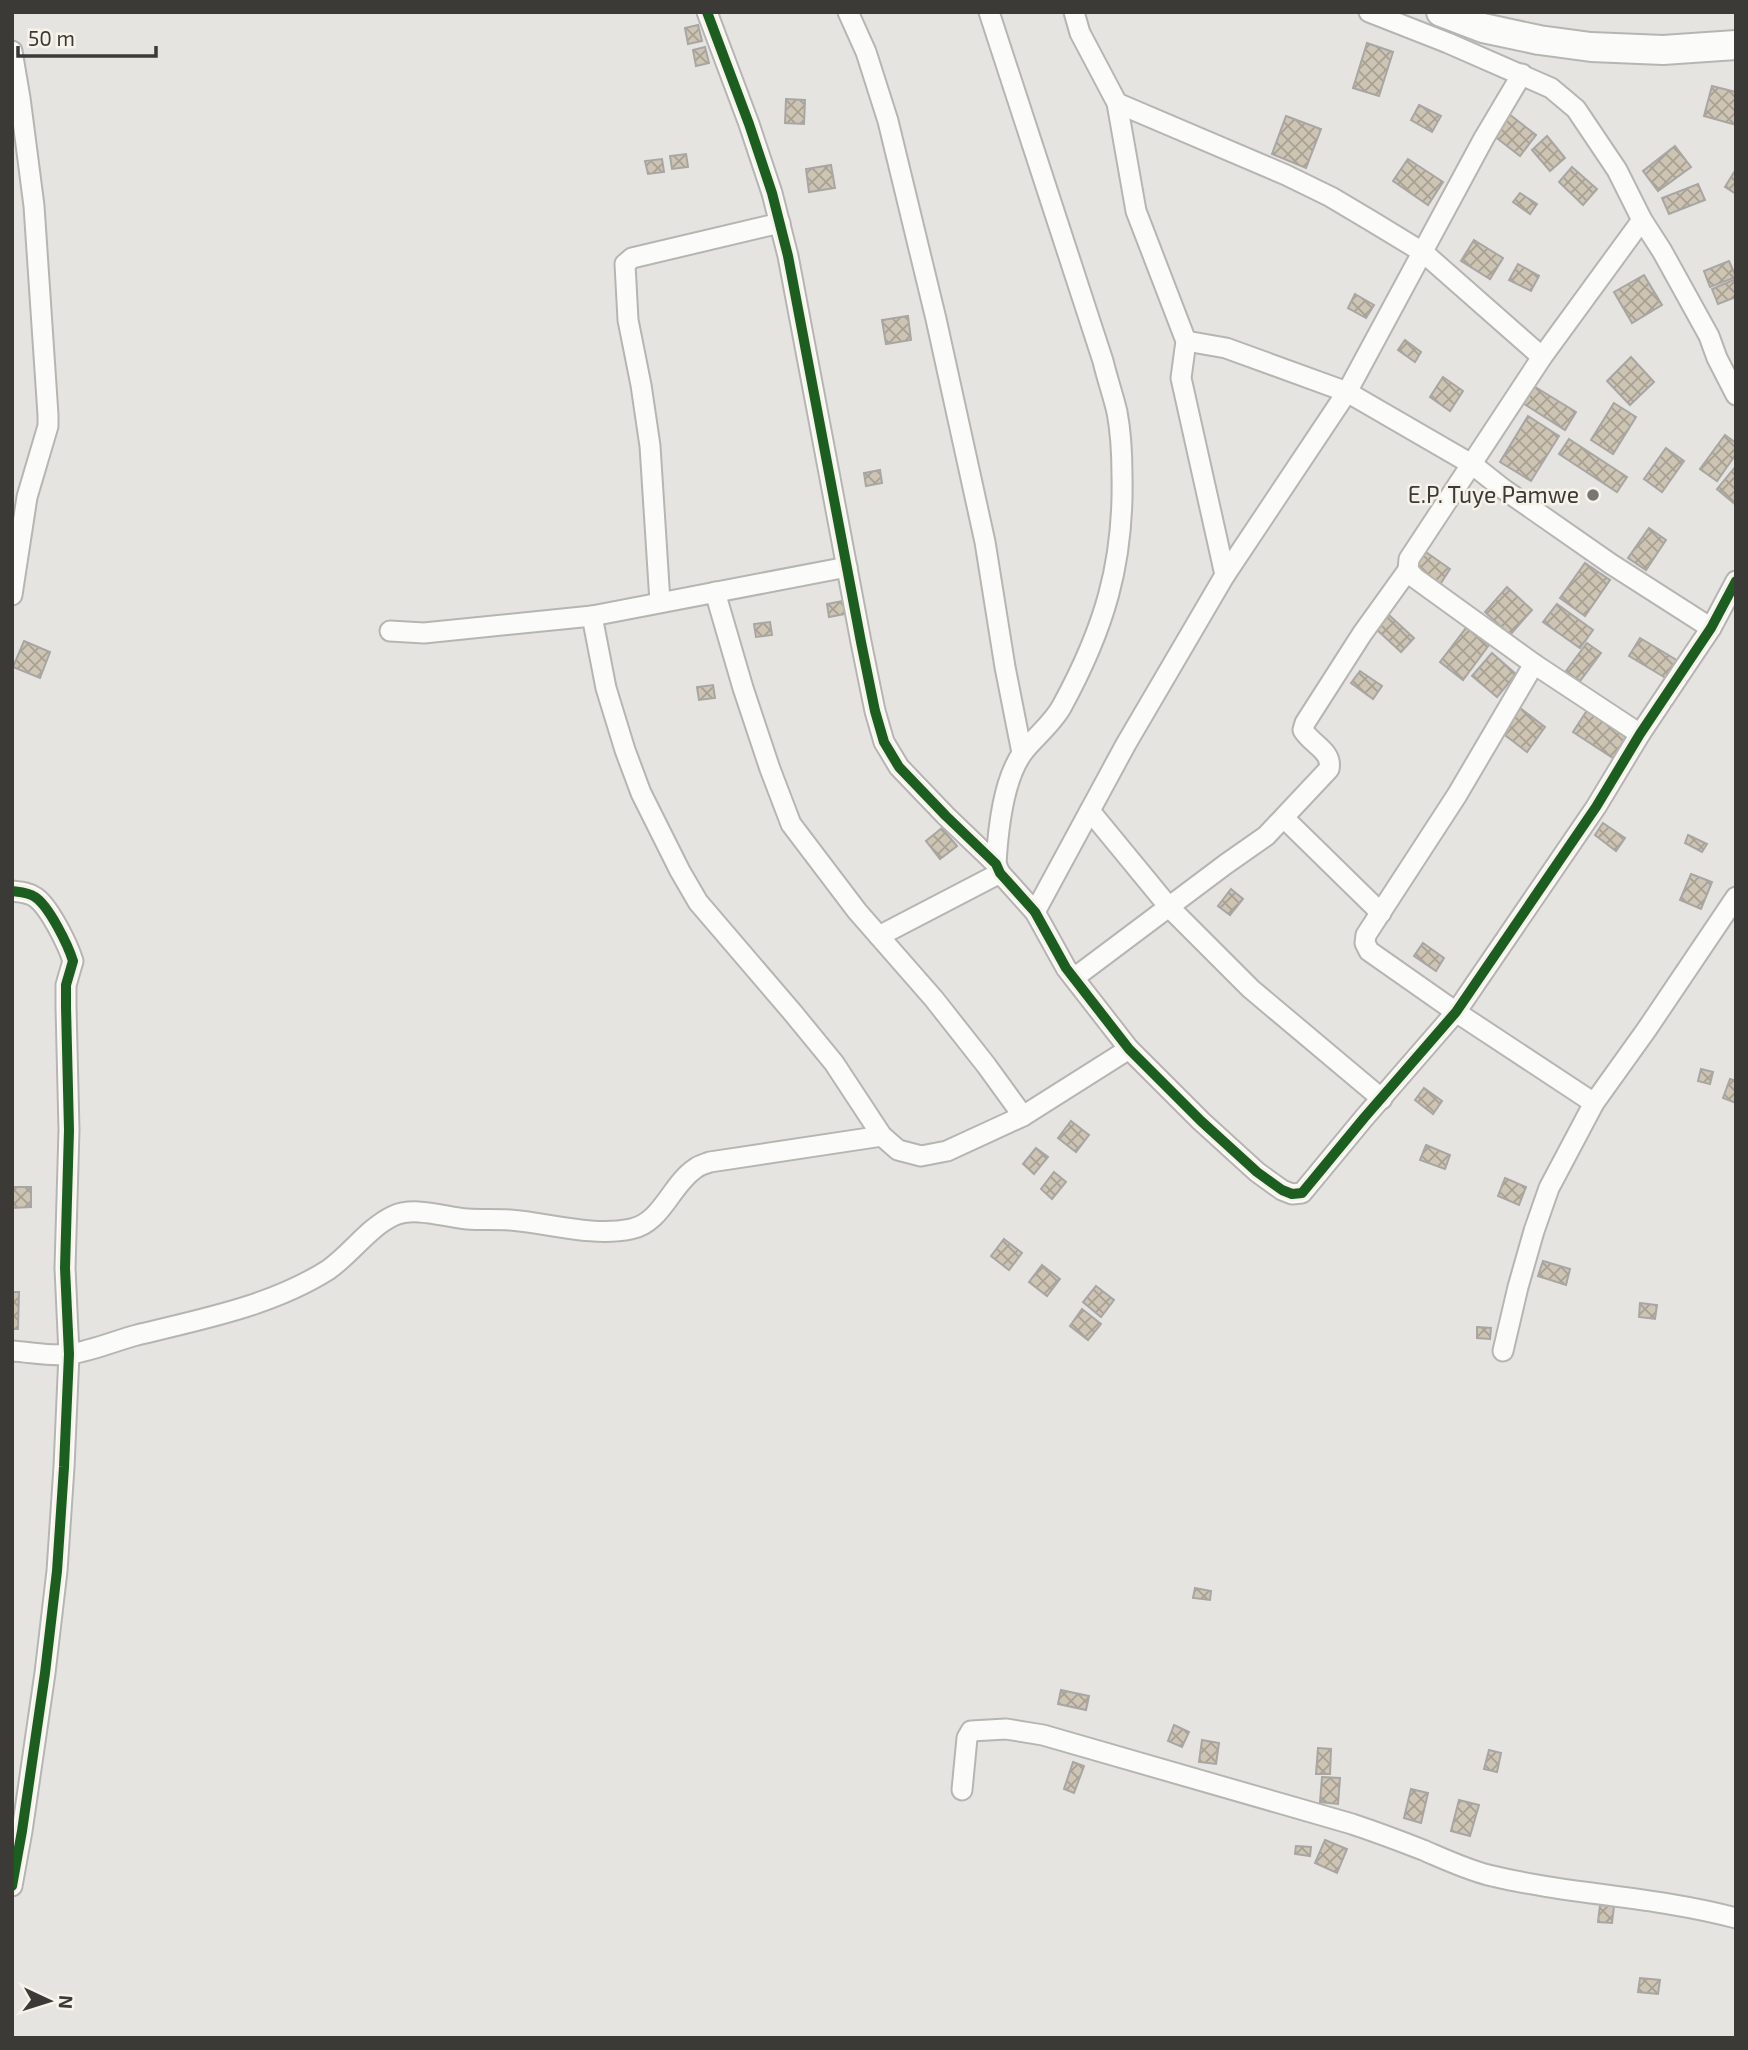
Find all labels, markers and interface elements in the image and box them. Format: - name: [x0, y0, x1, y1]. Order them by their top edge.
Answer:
- scale bar: [18, 14, 156, 58]
- text: 50 m: [28, 25, 75, 50]
- place label: E.P. Tuye Pamwe: [1408, 480, 1579, 508]
- marker: E.P. Tuye Pamwe: [1585, 487, 1601, 503]
- north arrow: [14, 1966, 84, 2036]
- text: N: [55, 1995, 78, 2010]

